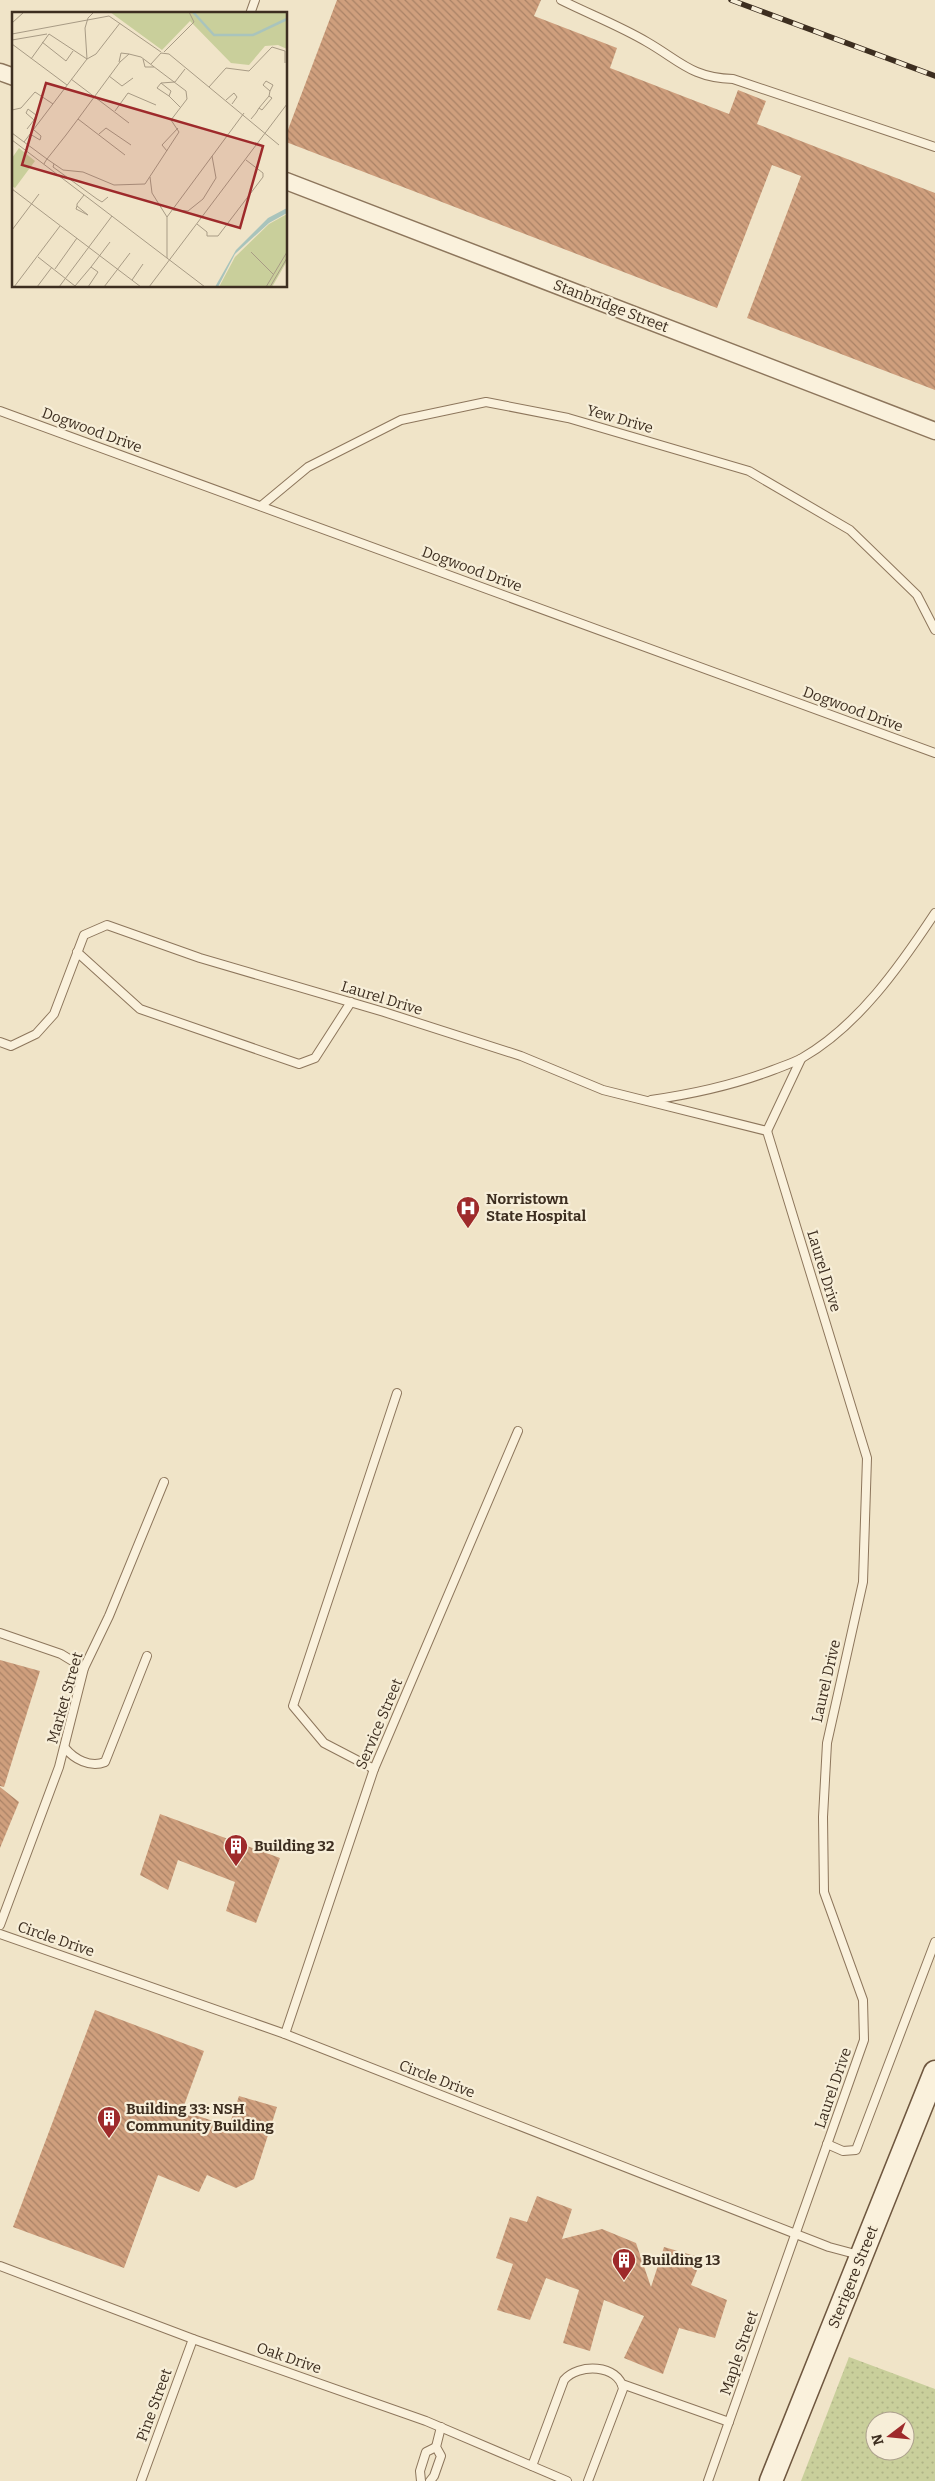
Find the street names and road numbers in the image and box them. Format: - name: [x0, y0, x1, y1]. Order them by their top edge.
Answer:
- street label: Stanbridge Street: [551, 276, 672, 336]
- street label: Yew Drive: [585, 401, 655, 437]
- street label: Dogwood Drive: [39, 404, 145, 456]
- street label: Dogwood Drive: [419, 543, 525, 595]
- street label: Dogwood Drive: [800, 683, 906, 735]
- street label: Laurel Drive: [339, 977, 425, 1019]
- street label: Laurel Drive: [803, 1228, 845, 1314]
- street label: Laurel Drive: [808, 1638, 844, 1724]
- street label: Market Street: [43, 1649, 87, 1746]
- street label: Service Street: [352, 1675, 406, 1772]
- street label: Circle Drive: [15, 1917, 97, 1961]
- street label: Laurel Drive: [811, 2045, 855, 2131]
- street label: Circle Drive: [396, 2056, 478, 2102]
- street label: Sterigere Street: [824, 2222, 882, 2331]
- street label: Maple Street: [716, 2308, 762, 2398]
- street label: Oak Drive: [254, 2338, 324, 2378]
- street label: Pine Street: [132, 2366, 176, 2444]

